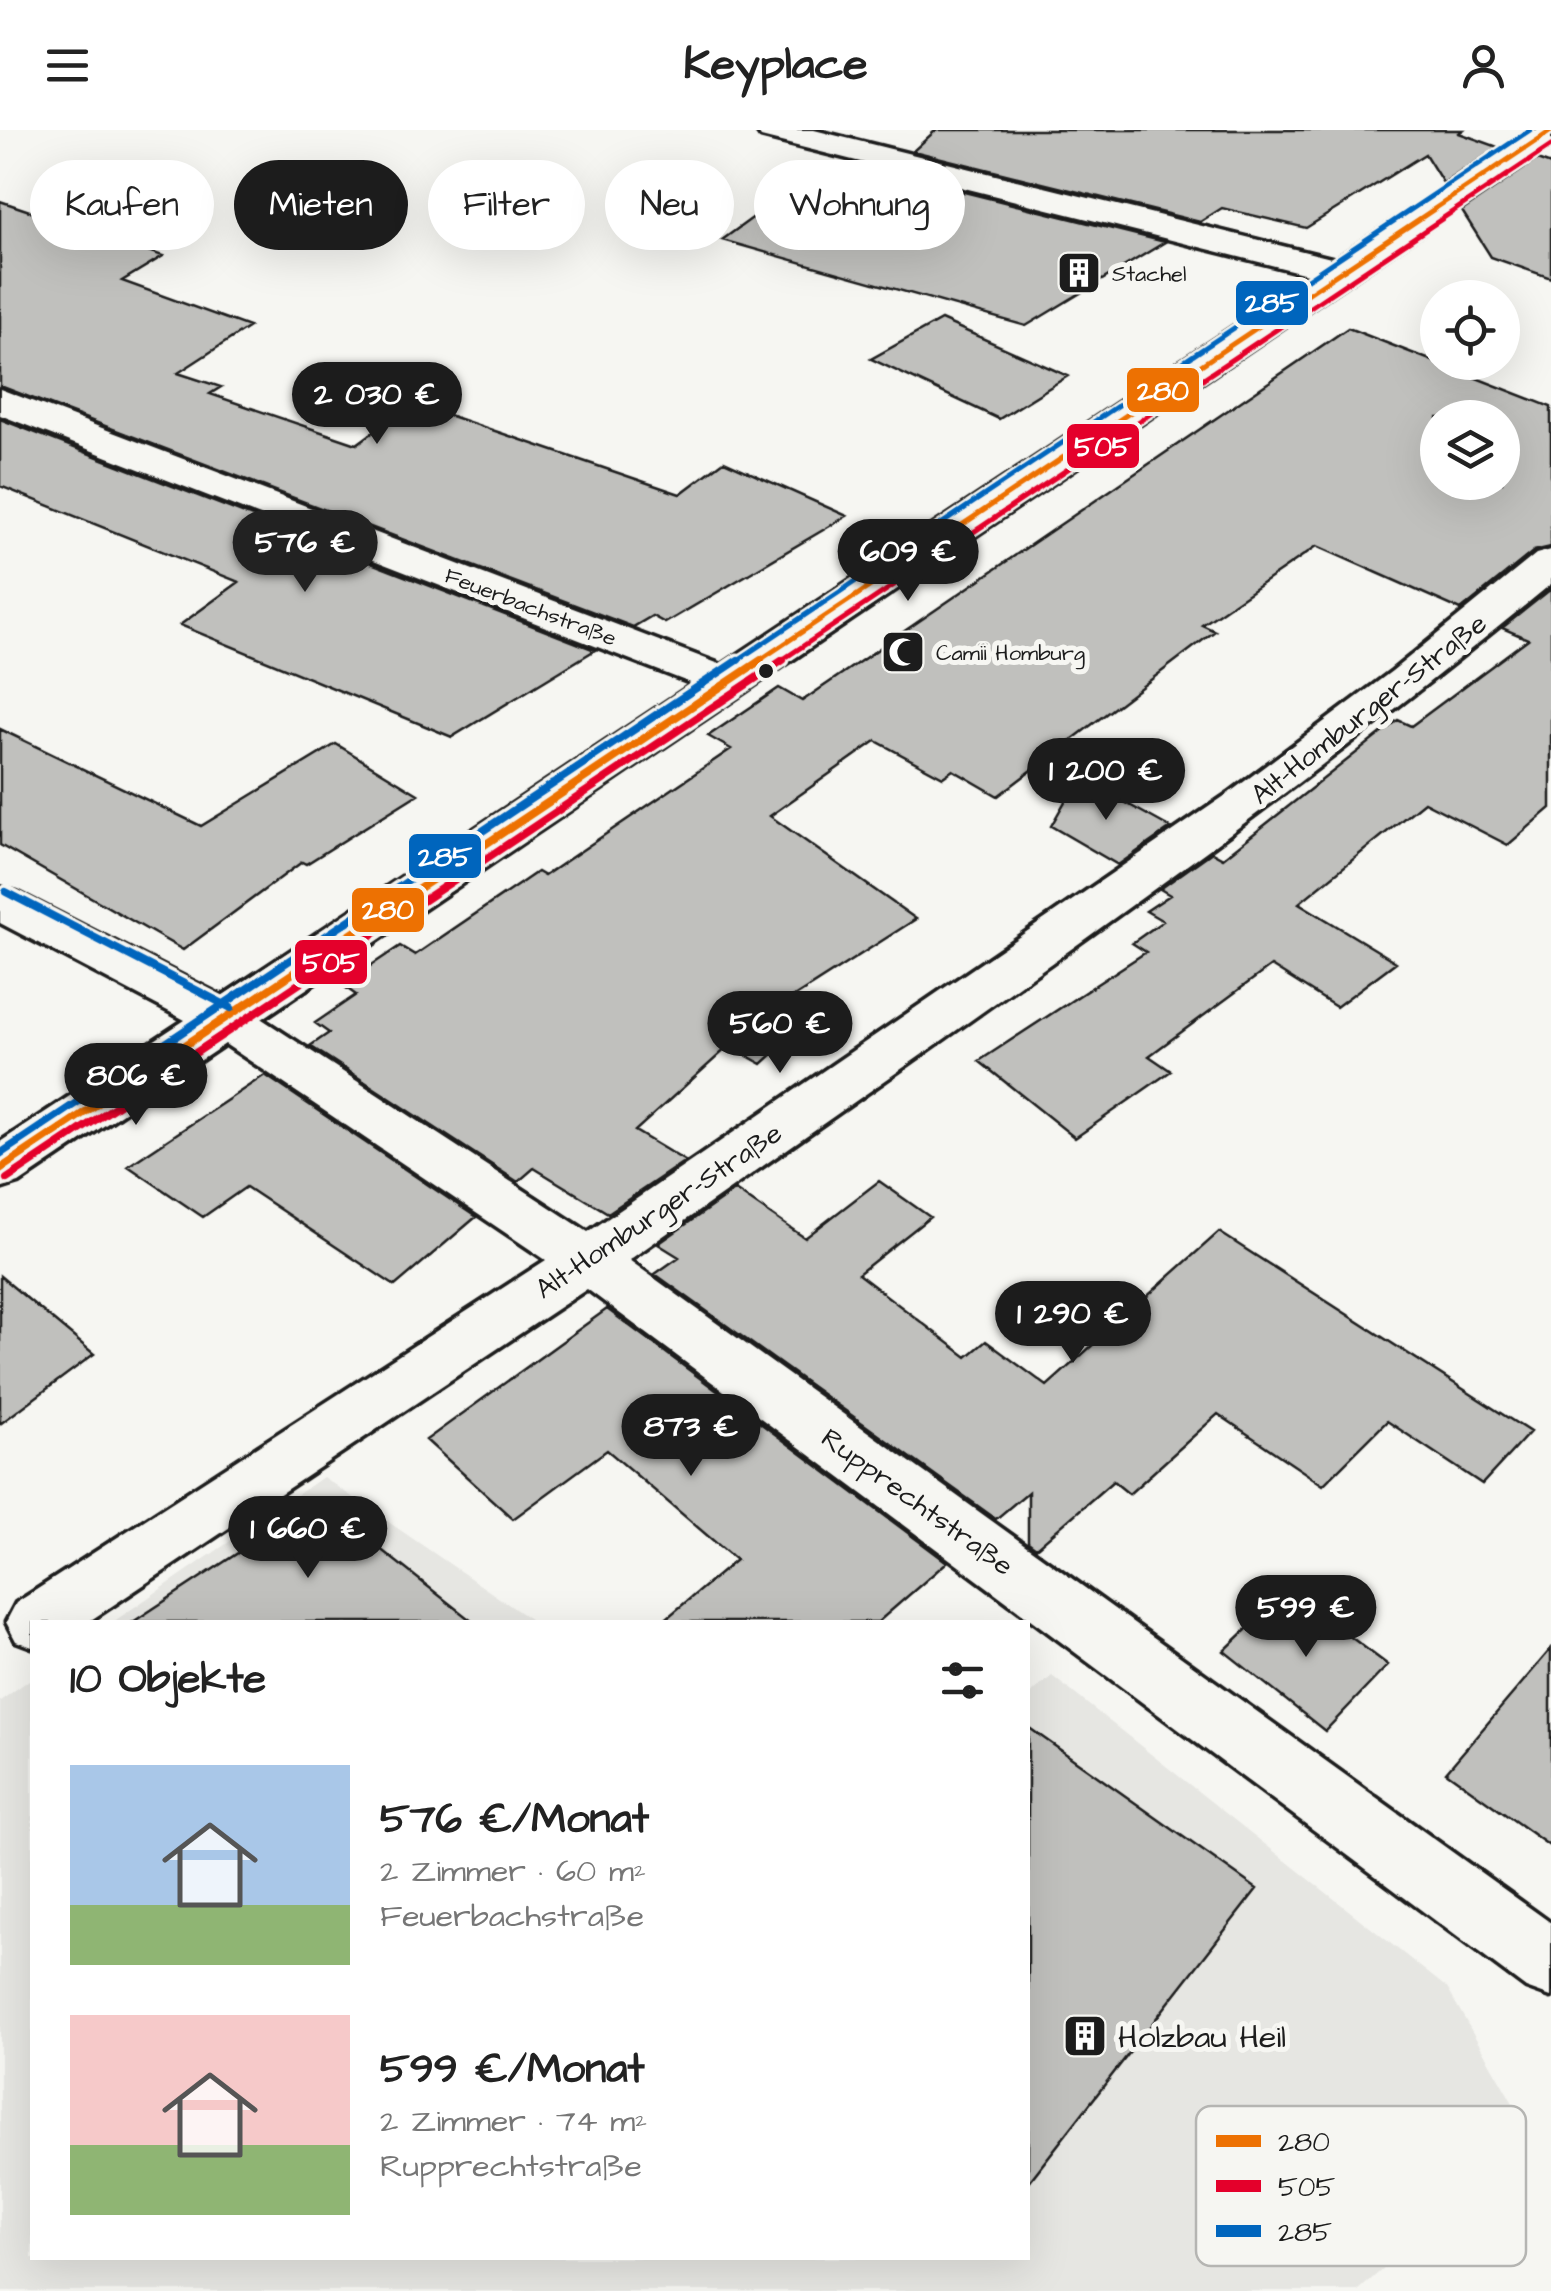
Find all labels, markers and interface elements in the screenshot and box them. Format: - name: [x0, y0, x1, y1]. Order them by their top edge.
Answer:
- text: Keyplace: [683, 34, 868, 96]
- icon: menu: [40, 38, 95, 93]
- icon: person: [1456, 38, 1511, 93]
- chip: Kaufen: [30, 160, 214, 250]
- chip: Mieten: [234, 160, 408, 250]
- chip: Filter: [428, 160, 585, 250]
- chip: Neu: [605, 160, 734, 250]
- chip: Wohnung: [754, 160, 965, 250]
- building icon: Stachel: [1056, 250, 1102, 296]
- place label: Stachel: [1112, 259, 1186, 290]
- line badge: 285: [1234, 279, 1310, 327]
- map controls: [1420, 280, 1520, 500]
- button: locate: [1420, 280, 1520, 380]
- text: 285: [1244, 284, 1300, 323]
- pin: 2 030 €: [285, 362, 469, 447]
- line badge: 280: [1125, 366, 1201, 414]
- text: 2 030 €: [314, 372, 440, 417]
- text: 280: [1136, 372, 1189, 411]
- button: layers: [1420, 400, 1520, 500]
- line badge: 505: [1065, 422, 1141, 470]
- text: 505: [1074, 428, 1133, 467]
- pin: 576 €: [235, 510, 375, 595]
- pin: 609 €: [838, 519, 978, 604]
- text: 576 €: [255, 520, 355, 565]
- text: 609 €: [860, 529, 956, 574]
- street label: Feuerbachstraße: [440, 560, 621, 654]
- street label: Alt-Homburger-Straße: [1243, 605, 1496, 815]
- mosque icon: Camii Homburg: [880, 629, 926, 675]
- place label: Camii Homburg: [936, 638, 1085, 670]
- unlabelled marker: [756, 661, 776, 681]
- pin: 1 200 €: [1014, 738, 1198, 823]
- text: 1 200 €: [1049, 748, 1163, 793]
- line badge: 285: [407, 832, 483, 880]
- text: 285: [417, 838, 473, 877]
- line badge: 280: [350, 886, 426, 934]
- text: 280: [361, 891, 414, 930]
- line badge: 505: [293, 938, 369, 986]
- text: 505: [302, 944, 361, 983]
- pin: 560 €: [710, 991, 850, 1076]
- text: 560 €: [729, 1001, 831, 1046]
- pin: 806 €: [66, 1043, 206, 1128]
- text: 806 €: [86, 1053, 186, 1098]
- street label: Alt-Homburger-Straße: [528, 1114, 791, 1309]
- pin: 1 290 €: [981, 1281, 1165, 1366]
- text: 1 290 €: [1017, 1291, 1129, 1336]
- pin: 873 €: [621, 1394, 761, 1479]
- text: 873 €: [644, 1404, 738, 1449]
- street label: Rupprechtstraße: [813, 1419, 1021, 1585]
- pin: 1 660 €: [216, 1496, 400, 1581]
- text: 1 660 €: [250, 1506, 366, 1551]
- pin: 599 €: [1236, 1575, 1376, 1660]
- text: 599 €: [1257, 1585, 1355, 1630]
- text: 10 Objekte: [70, 1651, 266, 1709]
- icon: filters: [935, 1653, 990, 1708]
- text: 576 €/Monat: [380, 1791, 649, 1849]
- icon: home: [150, 1805, 270, 1925]
- text: 2 Zimmer · 60 m²: [380, 1849, 646, 1894]
- text: Feuerbachstraße: [380, 1894, 644, 1939]
- building icon: Holzbau Heil: [1062, 2013, 1108, 2059]
- place label: Holzbau Heil: [1118, 2015, 1286, 2060]
- text: 599 €/Monat: [380, 2041, 645, 2099]
- icon: home: [150, 2055, 270, 2175]
- text: 2 Zimmer · 74 m²: [380, 2099, 647, 2144]
- legend: [1196, 2106, 1526, 2266]
- text: 280: [1278, 2123, 1330, 2162]
- text: Rupprechtstraße: [380, 2144, 642, 2189]
- text: 505: [1278, 2168, 1335, 2207]
- text: 285: [1278, 2213, 1332, 2252]

